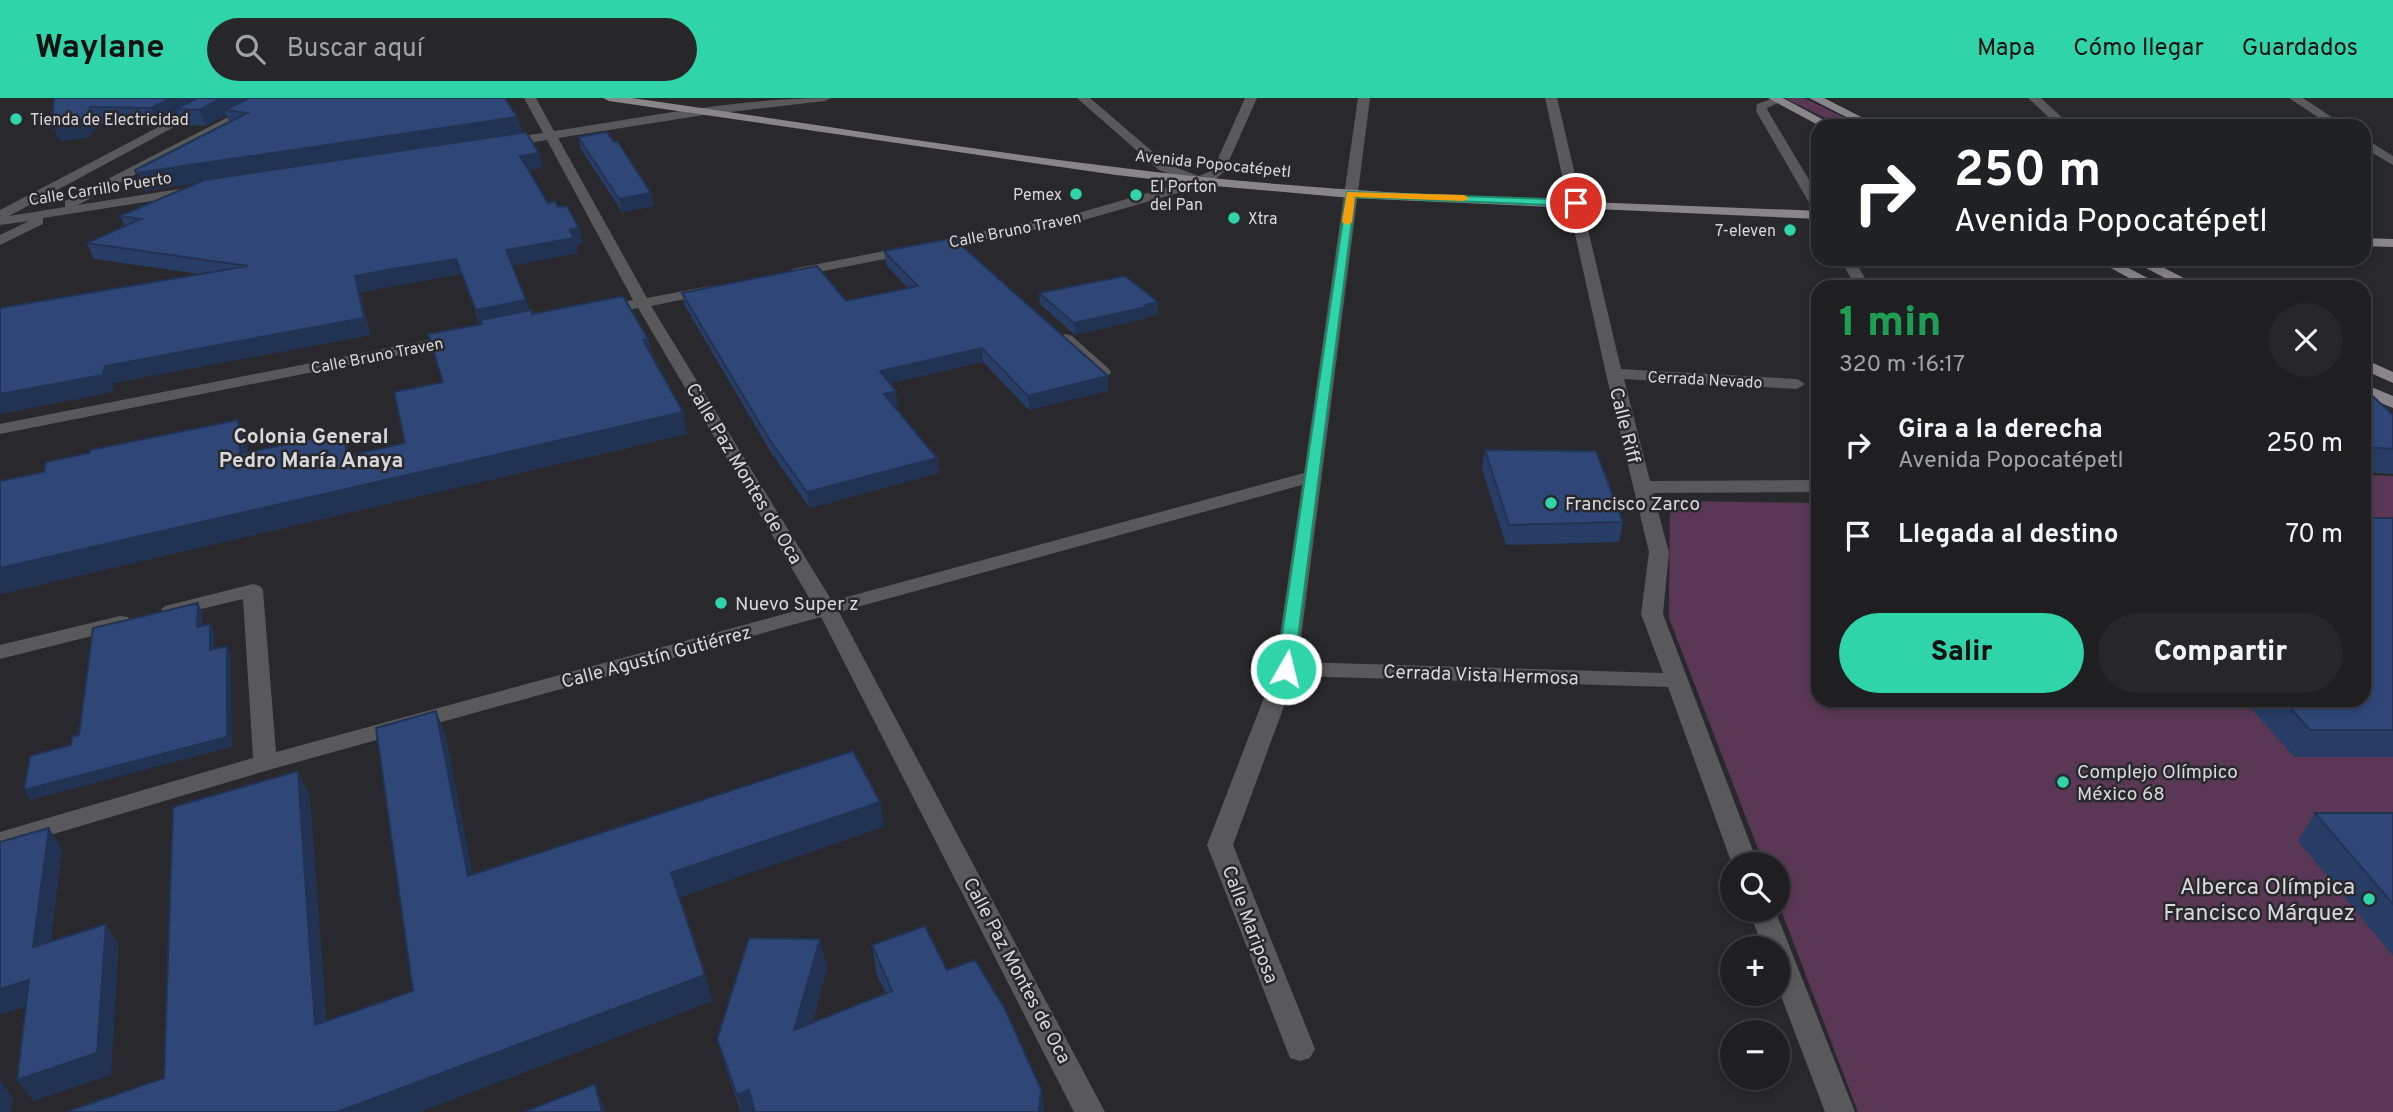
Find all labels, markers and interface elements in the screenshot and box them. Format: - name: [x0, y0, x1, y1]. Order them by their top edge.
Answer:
- search box: [207, 18, 697, 81]
- text: Waylane: [35, 28, 165, 70]
- icon: search: [231, 30, 269, 68]
- text: Buscar aquí: [287, 33, 423, 66]
- text: Mapa: [1977, 34, 2035, 64]
- text: Cómo llegar: [2073, 34, 2204, 64]
- text: Guardados: [2242, 34, 2358, 64]
- marker: Tienda de Electricidad: [8, 111, 24, 127]
- place label: Tienda de Electricidad: [30, 111, 189, 131]
- text: 250 m: [1954, 142, 2101, 204]
- street label: Avenida Popocatépetl: [1134, 147, 1292, 183]
- icon: right: [1839, 147, 1930, 238]
- street label: Calle Carrillo Puerto: [27, 169, 173, 211]
- pin: [1546, 173, 1606, 233]
- place label: El Porton del Pan: [1150, 178, 1217, 216]
- icon: arrive: [1557, 184, 1595, 222]
- place label: Pemex: [1013, 186, 1062, 206]
- marker: Pemex: [1068, 186, 1084, 202]
- marker: El Porton del Pan: [1128, 187, 1144, 203]
- text: Avenida Popocatépetl: [1954, 203, 2268, 243]
- street label: Calle Bruno Traven: [947, 208, 1083, 254]
- marker: Xtra: [1226, 210, 1242, 226]
- place label: Xtra: [1248, 210, 1277, 230]
- place label: 7-eleven: [1715, 222, 1776, 242]
- marker: 7-eleven: [1782, 222, 1798, 238]
- text: 1 min: [1839, 298, 1942, 351]
- button: close: [2269, 303, 2343, 377]
- street label: Calle Bruno Traven: [309, 334, 445, 380]
- text: 320 m · 16:17: [1839, 351, 1965, 380]
- street label: Cerrada Nevado: [1647, 368, 1763, 394]
- street label: Calle Paz Montes de Oca: [680, 379, 807, 569]
- street label: Calle Riff: [1603, 385, 1645, 466]
- text: Gira a la derecha: [1898, 414, 2103, 447]
- district label: Colonia General Pedro María Anaya: [219, 424, 403, 475]
- icon: right: [1839, 426, 1877, 464]
- text: 250 m: [2266, 428, 2343, 461]
- text: Avenida Popocatépetl: [1898, 447, 2123, 476]
- place label: Francisco Zarco: [1565, 493, 1700, 517]
- marker: Francisco Zarco: [1543, 495, 1559, 511]
- icon: arrive: [1839, 517, 1877, 555]
- text: Llegada al destino: [1898, 519, 2118, 552]
- text: 70 m: [2285, 519, 2343, 552]
- place label: Nuevo Super z: [735, 593, 859, 617]
- marker: Nuevo Super z: [713, 595, 729, 611]
- button: Salir: [1839, 613, 2084, 693]
- button: Compartir: [2098, 613, 2343, 693]
- street label: Calle Agustín Gutiérrez: [559, 621, 754, 695]
- position arrow: [1249, 632, 1323, 706]
- street label: Cerrada Vista Hermosa: [1383, 661, 1579, 691]
- place label: Complejo Olímpico México 68: [2077, 761, 2238, 807]
- marker: Complejo Olímpico México 68: [2055, 774, 2071, 790]
- map controls: [1720, 852, 1790, 1090]
- button: search: [1720, 852, 1790, 922]
- street label: Calle Mariposa: [1216, 862, 1283, 987]
- street label: Calle Paz Montes de Oca: [957, 874, 1076, 1068]
- place label: Alberca Olímpica Francisco Márquez: [2163, 874, 2355, 929]
- marker: Alberca Olímpica Francisco Márquez: [2361, 891, 2377, 907]
- button: +: [1720, 936, 1790, 1006]
- button: −: [1720, 1020, 1790, 1090]

